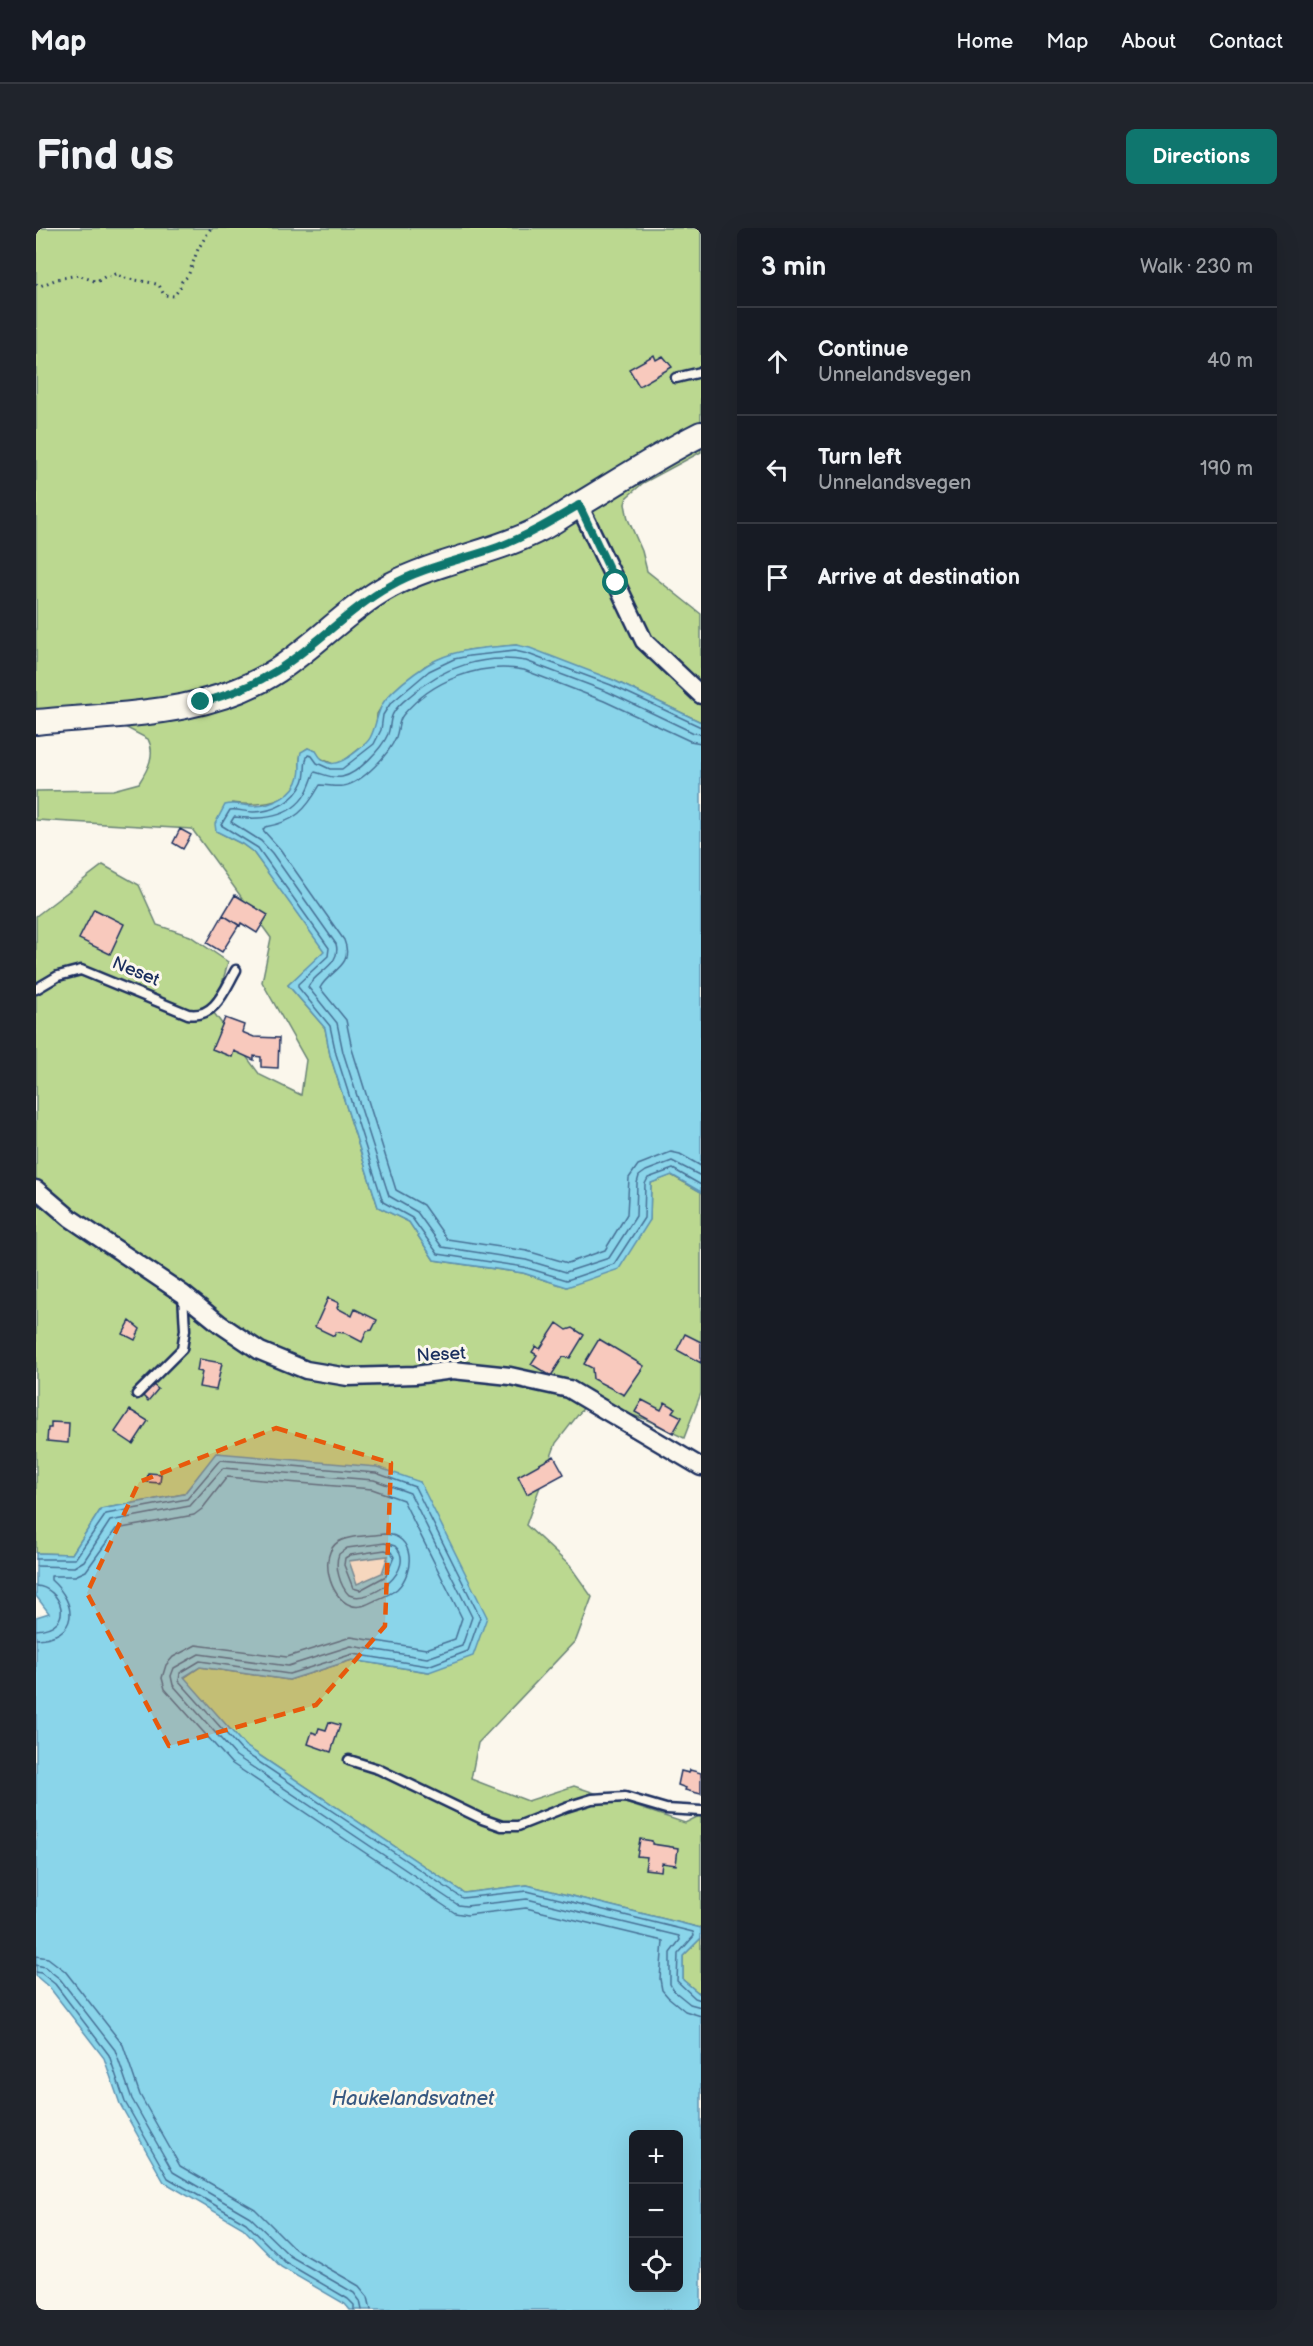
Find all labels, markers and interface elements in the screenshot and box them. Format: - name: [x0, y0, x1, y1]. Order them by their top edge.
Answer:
- text: Map: [30, 25, 86, 58]
- text: Home: [956, 29, 1013, 54]
- text: Map: [1046, 29, 1088, 54]
- text: About: [1121, 29, 1176, 54]
- text: Contact: [1209, 29, 1283, 54]
- button: Directions: [1126, 129, 1277, 184]
- text: Find us: [36, 131, 174, 182]
- text: 3 min: [761, 252, 826, 283]
- text: Walk · 230 m: [1140, 255, 1253, 279]
- text: Continue: [818, 336, 908, 363]
- icon: ahead: [761, 345, 794, 378]
- text: 40 m: [1207, 349, 1253, 373]
- text: Unnelandsvegen: [818, 363, 971, 387]
- text: Turn left: [818, 444, 902, 471]
- icon: left: [761, 453, 794, 486]
- text: 190 m: [1200, 457, 1253, 481]
- text: Unnelandsvegen: [818, 471, 971, 495]
- icon: arrive: [761, 561, 794, 594]
- text: Arrive at destination: [818, 564, 1020, 591]
- route start: [602, 569, 628, 595]
- route end: [187, 688, 213, 714]
- street label: Neset: [109, 952, 163, 991]
- street label: Neset: [416, 1343, 467, 1366]
- water label: Haukelandsvatnet: [332, 2087, 495, 2111]
- map controls: [629, 2130, 683, 2292]
- button: +: [629, 2130, 683, 2184]
- button: −: [629, 2184, 683, 2238]
- button: locate: [629, 2238, 683, 2292]

